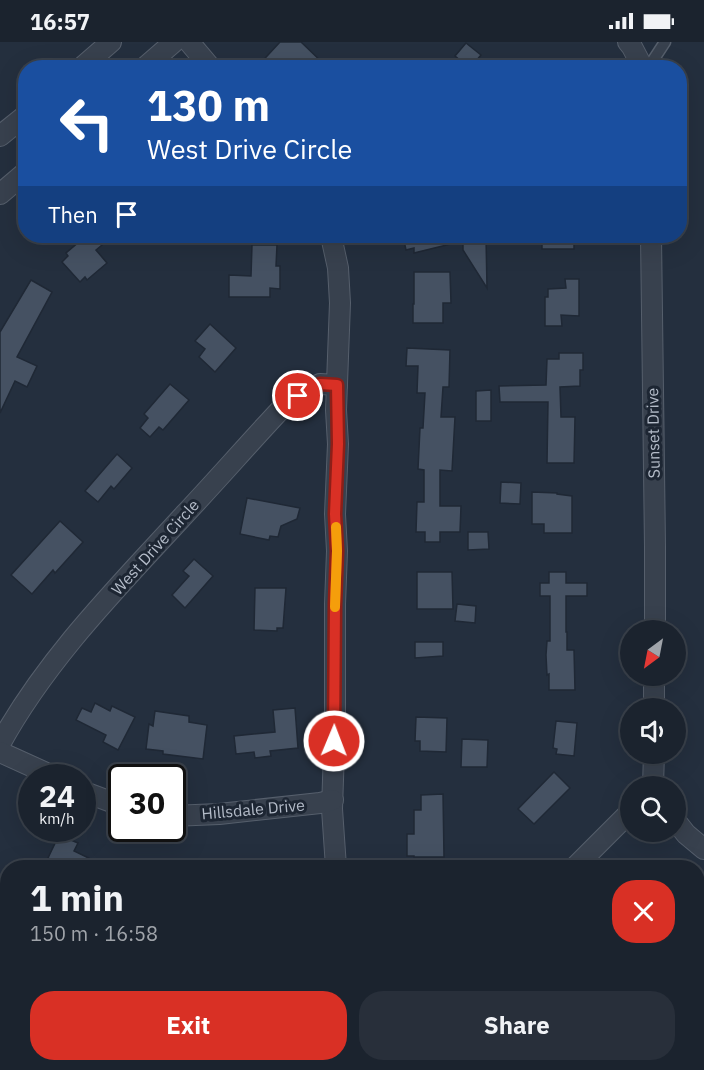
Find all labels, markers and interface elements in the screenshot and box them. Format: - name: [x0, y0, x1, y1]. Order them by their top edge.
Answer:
- text: 16:57: [30, 7, 90, 36]
- text: 130 m: [147, 78, 270, 133]
- icon: left: [48, 84, 126, 162]
- text: West Drive Circle: [147, 131, 352, 166]
- icon: arrive: [110, 198, 143, 231]
- text: Then: [48, 200, 98, 229]
- pin: [272, 370, 323, 421]
- icon: arrive: [281, 379, 314, 412]
- street label: Sunset Drive: [642, 387, 664, 478]
- street label: West Drive Circle: [107, 495, 203, 599]
- north arrow: [620, 620, 686, 686]
- map controls: [620, 620, 686, 842]
- button: sound: [620, 698, 686, 764]
- position arrow: [302, 709, 366, 773]
- speed limit sign: 30: [108, 764, 186, 842]
- text: 24: [39, 776, 75, 815]
- button: search: [620, 776, 686, 842]
- street label: Hillsdale Drive: [201, 795, 306, 823]
- text: km/h: [39, 809, 75, 828]
- text: 1 min: [30, 874, 124, 921]
- button: close: [612, 880, 675, 943]
- text: 150 m · 16:58: [30, 920, 158, 947]
- button: Exit: [30, 991, 347, 1060]
- button: Share: [359, 991, 675, 1060]

